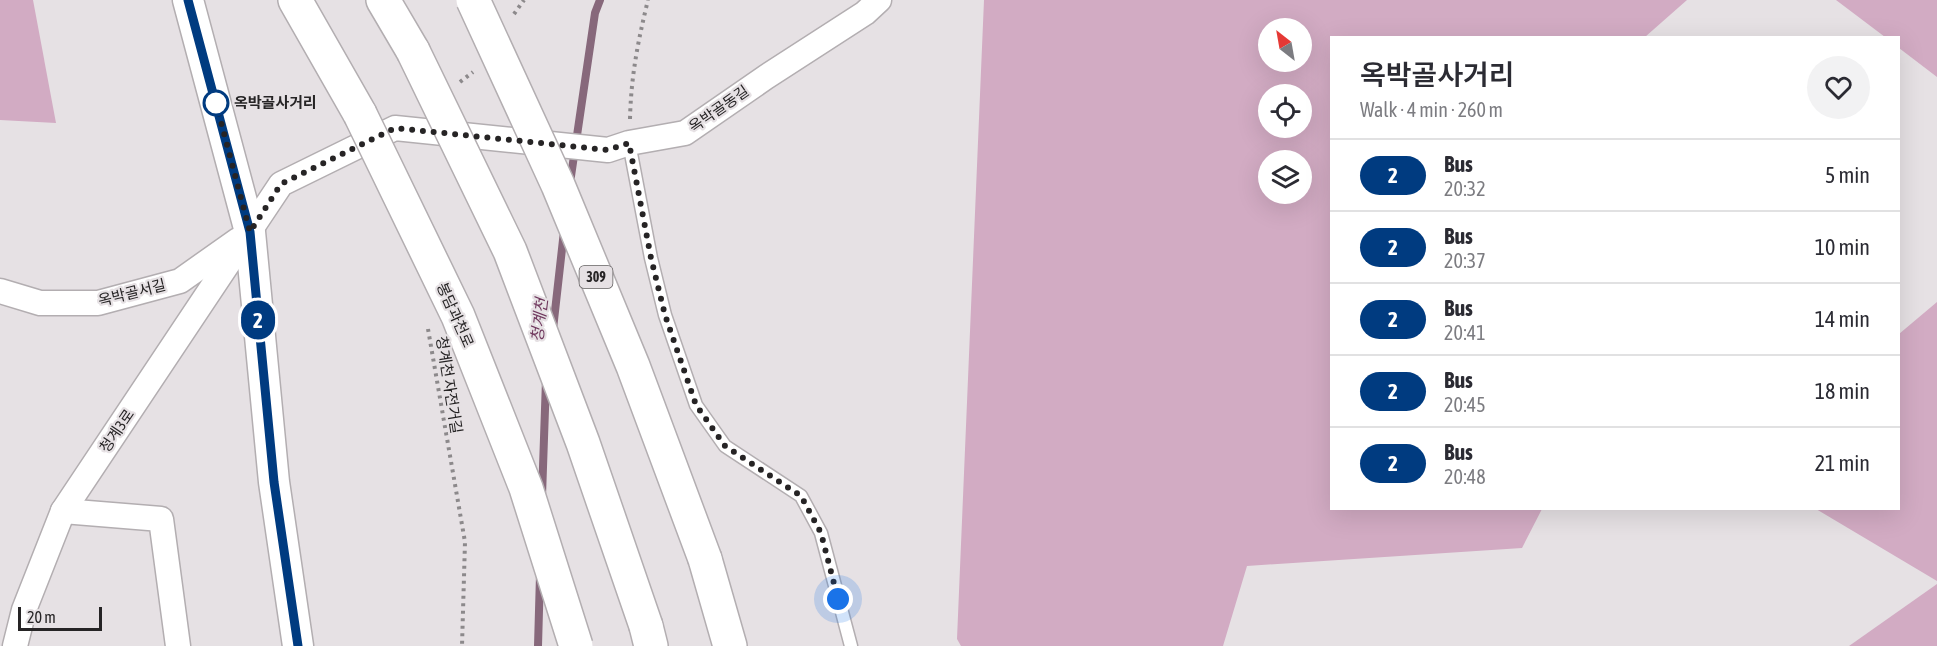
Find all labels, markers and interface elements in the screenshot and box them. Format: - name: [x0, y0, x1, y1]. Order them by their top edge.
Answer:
- north arrow: [1258, 18, 1312, 72]
- map controls: [1258, 18, 1312, 204]
- button: heart: [1807, 56, 1870, 119]
- text: 옥박골사거리: [1360, 59, 1515, 91]
- street label: 옥박골동길: [686, 82, 752, 135]
- button: locate: [1258, 84, 1312, 138]
- marker: 옥박골사거리: [203, 90, 229, 116]
- place label: 옥박골사거리: [234, 94, 317, 111]
- text: Walk · 4 min · 260 m: [1360, 98, 1503, 121]
- button: layers: [1258, 150, 1312, 204]
- text: Bus: [1444, 151, 1473, 177]
- text: 5 min: [1825, 162, 1870, 188]
- text: 2: [1388, 163, 1398, 187]
- text: 20:32: [1444, 177, 1486, 200]
- text: Bus: [1444, 223, 1473, 249]
- text: 10 min: [1815, 234, 1870, 260]
- text: 2: [1388, 235, 1398, 259]
- text: 20:37: [1444, 249, 1486, 272]
- road number: 309: [580, 266, 612, 288]
- street label: 옥박골서길: [96, 276, 167, 309]
- street label: 봉담과천로: [434, 280, 477, 350]
- water label: 청계천: [527, 295, 551, 343]
- text: Bus: [1444, 295, 1473, 321]
- line badge: 2: [238, 300, 278, 340]
- text: 14 min: [1815, 306, 1870, 332]
- text: 2: [1388, 307, 1398, 331]
- text: 2: [253, 308, 263, 332]
- text: 20:41: [1444, 321, 1486, 344]
- street label: 청계천 자전거길: [433, 335, 466, 435]
- text: Bus: [1444, 367, 1473, 393]
- text: 18 min: [1815, 378, 1870, 404]
- text: 2: [1388, 379, 1398, 403]
- text: 20:45: [1444, 393, 1486, 416]
- street label: 청계3로: [96, 406, 137, 456]
- text: Bus: [1444, 439, 1473, 465]
- text: 21 min: [1815, 450, 1870, 476]
- text: 2: [1388, 451, 1398, 475]
- text: 20:48: [1444, 465, 1486, 488]
- your location: [823, 584, 853, 614]
- scale bar: [18, 604, 102, 632]
- text: 20 m: [27, 608, 56, 626]

